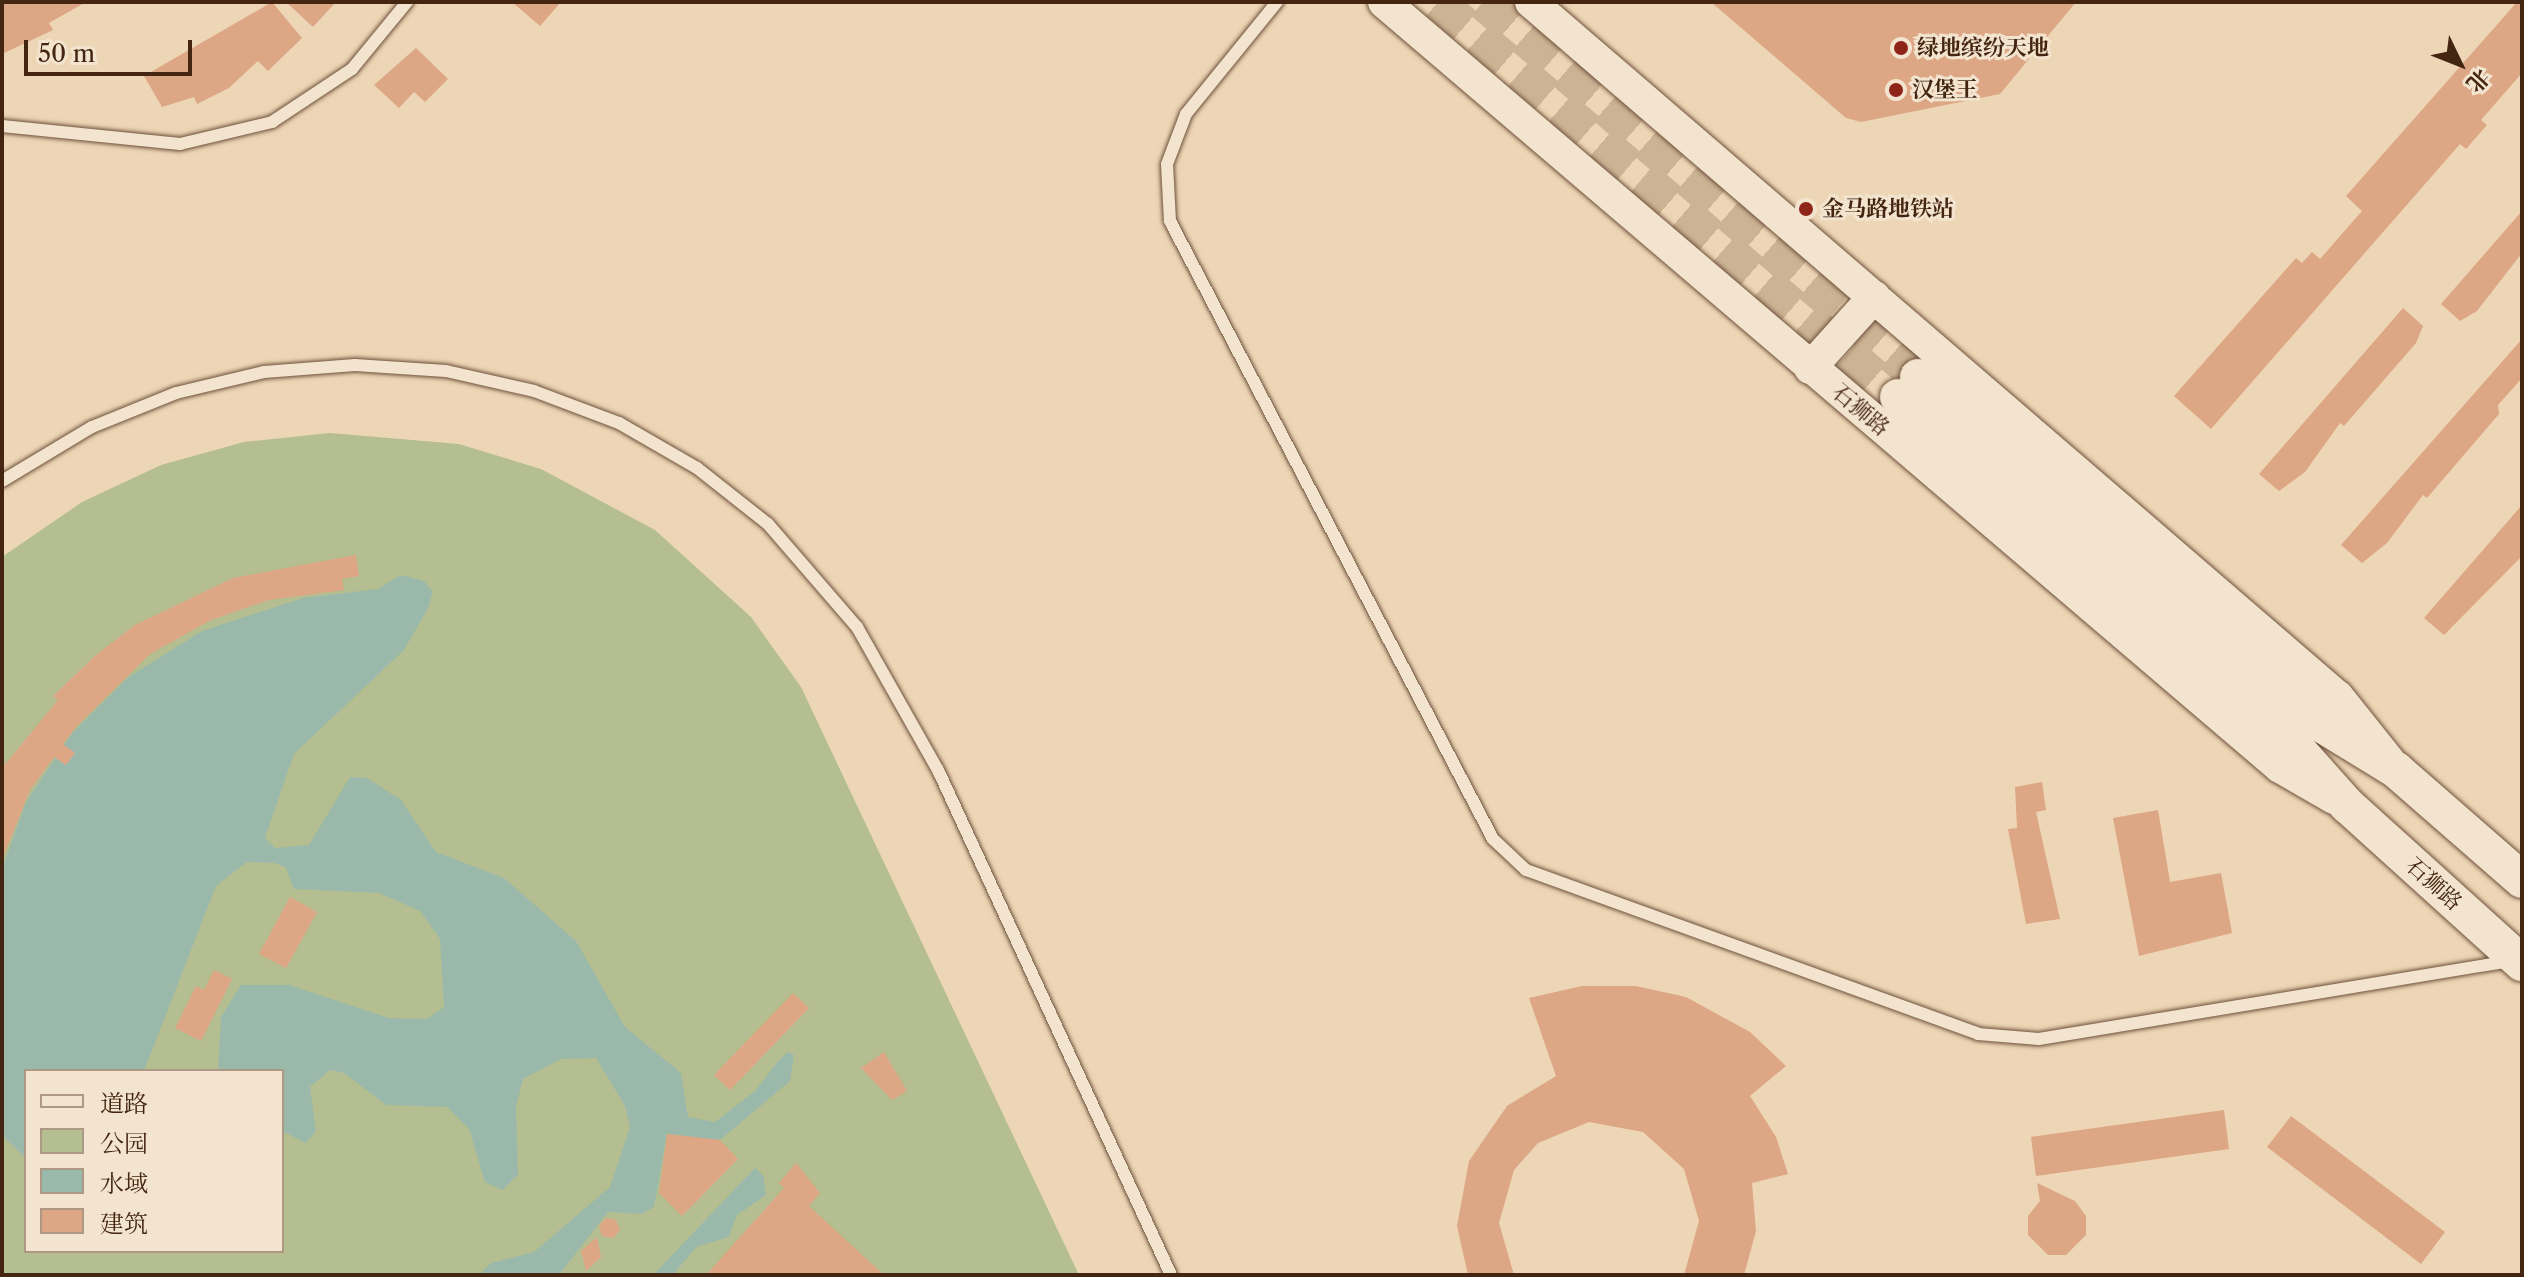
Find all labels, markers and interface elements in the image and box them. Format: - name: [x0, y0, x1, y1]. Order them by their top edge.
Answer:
- scale bar: [28, 24, 196, 74]
- north arrow: [2420, 24, 2500, 104]
- place label: 绿地缤纷天地: [1917, 35, 2049, 61]
- text: 50 m: [38, 39, 95, 68]
- marker: 绿地缤纷天地: [1892, 39, 1910, 57]
- text: 北: [2461, 63, 2495, 98]
- place label: 汉堡王: [1912, 77, 1978, 103]
- marker: 汉堡王: [1887, 81, 1905, 99]
- place label: 金马路地铁站: [1822, 196, 1954, 222]
- marker: 金马路地铁站: [1797, 200, 1815, 218]
- street label: 石狮路: [1827, 379, 1895, 441]
- street label: 石狮路: [2401, 852, 2467, 916]
- legend: [24, 1069, 284, 1253]
- text: 道路: [100, 1089, 148, 1118]
- text: 公园: [100, 1129, 148, 1158]
- text: 水域: [100, 1169, 148, 1198]
- text: 建筑: [100, 1209, 148, 1238]

